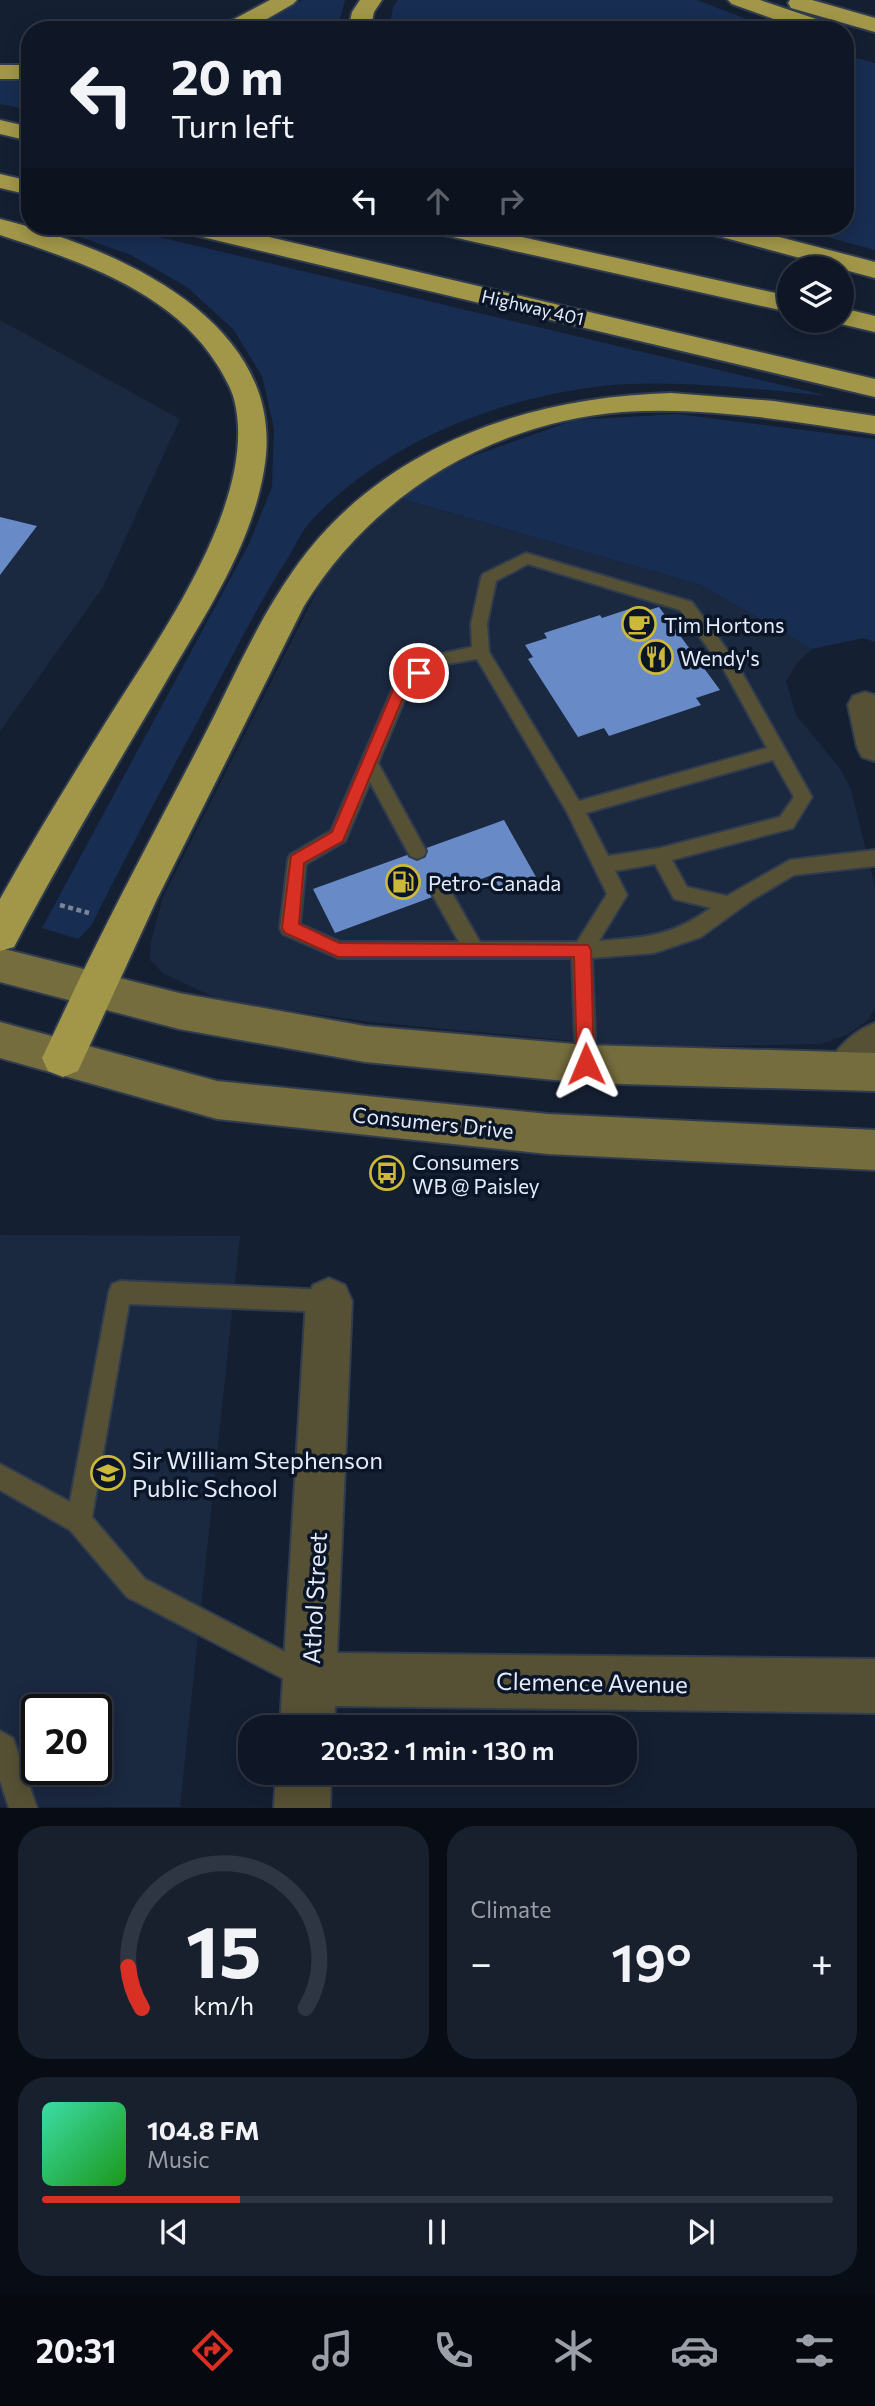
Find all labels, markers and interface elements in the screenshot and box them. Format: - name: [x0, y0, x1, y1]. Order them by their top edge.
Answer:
- text: 20 m: [171, 45, 283, 105]
- icon: left: [56, 49, 147, 140]
- text: Turn left: [171, 105, 295, 145]
- icon: left: [346, 182, 384, 220]
- icon: ahead: [419, 182, 457, 220]
- icon: right: [492, 182, 530, 220]
- map controls: [777, 256, 854, 333]
- button: layers: [777, 256, 854, 333]
- street label: Highway 401: [480, 285, 586, 329]
- cafe icon: Tim Hortons: [620, 605, 658, 643]
- place label: Tim Hortons: [664, 612, 784, 637]
- restaurant icon: Wendy's: [637, 638, 675, 676]
- pin: [389, 643, 449, 703]
- place label: Wendy's: [680, 645, 760, 670]
- icon: arrive: [400, 654, 438, 692]
- fuel station icon: Petro-Canada: [384, 863, 422, 901]
- place label: Petro-Canada: [428, 870, 561, 895]
- position arrow: [549, 1027, 623, 1101]
- street label: Consumers Drive: [351, 1101, 515, 1143]
- place label: Consumers WB @ Paisley: [412, 1149, 540, 1198]
- bus stop icon: Consumers WB @ Paisley: [368, 1154, 406, 1192]
- place label: Sir William Stephenson Public School: [132, 1445, 383, 1502]
- school or university icon: Sir William Stephenson Public School: [89, 1454, 127, 1492]
- street label: Athol Street: [296, 1531, 332, 1665]
- street label: Clemence Avenue: [496, 1666, 688, 1698]
- speed limit sign: 20: [21, 1694, 112, 1785]
- text: 20:32 · 1 min · 130 m: [321, 1734, 554, 1765]
- text: Climate: [471, 1895, 552, 1923]
- text: 15: [186, 1905, 261, 1994]
- text: 19°: [611, 1929, 692, 1993]
- text: −: [471, 1938, 492, 1985]
- text: +: [811, 1938, 833, 1985]
- text: km/h: [193, 1990, 254, 2020]
- text: 104.8 FM: [147, 2114, 260, 2145]
- text: Music: [147, 2145, 210, 2173]
- icon: previous: [155, 2213, 193, 2251]
- icon: pause: [418, 2213, 456, 2251]
- icon: next: [682, 2213, 720, 2251]
- icon: directions: [188, 2326, 237, 2375]
- icon: music: [308, 2326, 357, 2375]
- icon: phone: [429, 2326, 478, 2375]
- icon: climate: [549, 2326, 598, 2375]
- icon: car: [670, 2326, 719, 2375]
- icon: filters: [790, 2326, 839, 2375]
- text: 20:31: [36, 2330, 117, 2370]

